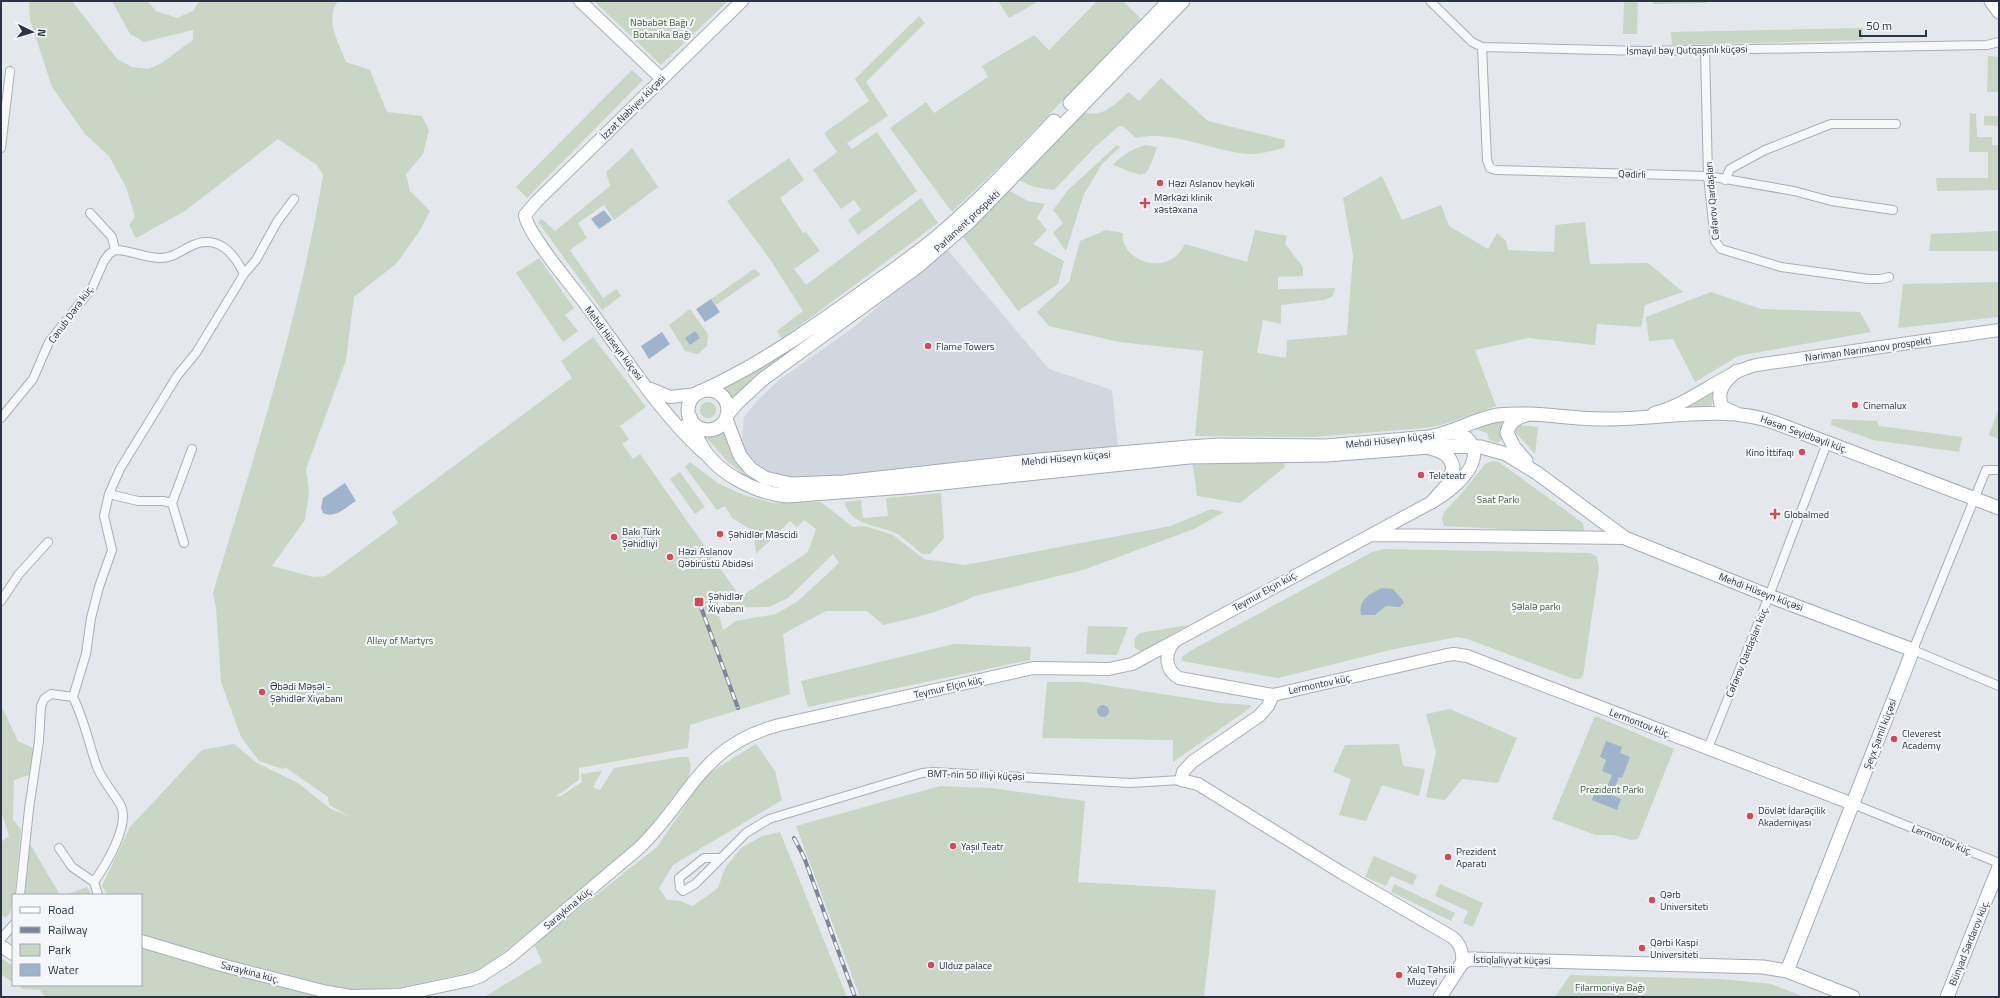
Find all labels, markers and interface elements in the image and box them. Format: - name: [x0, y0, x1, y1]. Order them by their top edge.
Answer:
- north arrow: [12, 12, 52, 52]
- scale bar: [1860, 12, 1926, 38]
- park label: Nəbabət Bağı / Botanika Bağı: [630, 15, 694, 42]
- text: 50 m: [1866, 16, 1892, 35]
- text: N: [34, 28, 50, 37]
- street label: İsmayıl bəy Qutqaşınlı küçəsi: [1626, 41, 1748, 59]
- street label: İzzət Nəbiyev küçəsi: [597, 71, 669, 143]
- street label: Cəfərov Qardaşları: [1701, 161, 1723, 241]
- street label: Qədirli: [1618, 166, 1646, 182]
- place label: Həzi Aslanov heykəli: [1168, 176, 1255, 191]
- marker: Həzi Aslanov heykəli: [1155, 178, 1165, 188]
- street label: Parlament prospekti: [931, 186, 1003, 256]
- place label: Mərkəzi klinik xəstəxana: [1154, 190, 1213, 217]
- marker: Mərkəzi klinik xəstəxana: [1139, 197, 1151, 209]
- street label: Cənub Dərə küç.: [45, 282, 97, 346]
- street label: Mehdi Hüseyn küçəsi: [581, 303, 647, 383]
- street label: Nəriman Nərimanov prospekti: [1804, 333, 1932, 365]
- place label: Flame Towers: [936, 339, 995, 354]
- marker: Flame Towers: [923, 341, 933, 351]
- place label: Cinemalux: [1863, 398, 1907, 413]
- marker: Cinemalux: [1850, 400, 1860, 410]
- street label: Həsən Seyidbəyli küç.: [1758, 411, 1850, 457]
- street label: Mehdi Hüseyn küçəsi: [1345, 428, 1435, 452]
- place label: Kino İttifaqı: [1746, 445, 1794, 460]
- street label: Mehdi Hüseyn küçəsi: [1021, 447, 1111, 469]
- marker: Kino İttifaqı: [1797, 447, 1807, 457]
- place label: Teleteatr: [1429, 468, 1467, 483]
- marker: Teleteatr: [1416, 470, 1426, 480]
- park label: Saat Parkı: [1477, 492, 1519, 507]
- place label: Globalmed: [1784, 507, 1829, 522]
- marker: Globalmed: [1769, 508, 1781, 520]
- place label: Bakı Türk Şəhidliyi: [622, 524, 661, 551]
- place label: Şəhidlər Məscidi: [728, 527, 798, 542]
- marker: Şəhidlər Məscidi: [715, 529, 725, 539]
- marker: Bakı Türk Şəhidliyi: [609, 532, 619, 542]
- place label: Həzi Aslanov Qəbirüstü Abidəsi: [678, 544, 753, 571]
- marker: Həzi Aslanov Qəbirüstü Abidəsi: [665, 552, 675, 562]
- street label: Teymur Elçin küç.: [1230, 567, 1300, 615]
- street label: Mehdi Hüseyn küçəsi: [1717, 569, 1805, 615]
- place label: Şəhidlər Xiyabanı: [708, 589, 744, 616]
- marker: Şəhidlər Xiyabanı: [693, 596, 705, 608]
- park label: Şəlalə parkı: [1511, 599, 1561, 614]
- street label: Cəfərov Qardaşları küç.: [1722, 604, 1772, 700]
- park label: Alley of Martyrs: [367, 633, 434, 648]
- street label: Lermontov küç.: [1287, 670, 1353, 698]
- street label: Teymur Elçin küç.: [912, 672, 986, 702]
- place label: Əbədi Məşəl - Şəhidlər Xiyabanı: [270, 679, 343, 706]
- marker: Əbədi Məşəl - Şəhidlər Xiyabanı: [257, 687, 267, 697]
- street label: Şeyx Şamil küçəsi: [1860, 697, 1900, 771]
- street label: Lermontov küç.: [1607, 704, 1673, 742]
- place label: Cleverest Academy: [1902, 726, 1942, 753]
- marker: Cleverest Academy: [1889, 734, 1899, 744]
- street label: BMT-nin 50 illiyi küçəsi: [927, 766, 1025, 784]
- park label: Prezident Parkı: [1580, 782, 1644, 797]
- place label: Dövlət İdarəçilik Akademiyası: [1758, 803, 1826, 830]
- marker: Dövlət İdarəçilik Akademiyası: [1745, 811, 1755, 821]
- street label: Lermontov küç.: [1909, 821, 1975, 859]
- place label: Yaşıl Teatr: [961, 839, 1004, 854]
- marker: Yaşıl Teatr: [948, 841, 958, 851]
- place label: Prezident Aparatı: [1456, 844, 1497, 871]
- marker: Prezident Aparatı: [1443, 852, 1453, 862]
- street label: Saraykina küç.: [540, 883, 596, 933]
- place label: Qərb Universiteti: [1660, 887, 1708, 914]
- legend: [12, 894, 142, 986]
- marker: Qərb Universiteti: [1647, 895, 1657, 905]
- street label: Bünyad Sərdarov küç.: [1945, 898, 1993, 988]
- text: Road: [48, 900, 74, 919]
- text: Railway: [48, 920, 88, 939]
- place label: Qərbi Kaspi Universiteti: [1650, 935, 1698, 962]
- text: Park: [48, 940, 71, 959]
- marker: Qərbi Kaspi Universiteti: [1637, 943, 1647, 953]
- street label: İstiqlaliyyət küçəsi: [1473, 952, 1551, 968]
- street label: Saraykina küç.: [219, 957, 281, 987]
- place label: Ulduz palace: [939, 958, 992, 973]
- text: Water: [48, 960, 79, 979]
- marker: Ulduz palace: [926, 960, 936, 970]
- place label: Xalq Təhsili Muzeyi: [1407, 962, 1455, 989]
- marker: Xalq Təhsili Muzeyi: [1394, 970, 1404, 980]
- park label: Filarmoniya Bağı: [1575, 980, 1645, 995]

